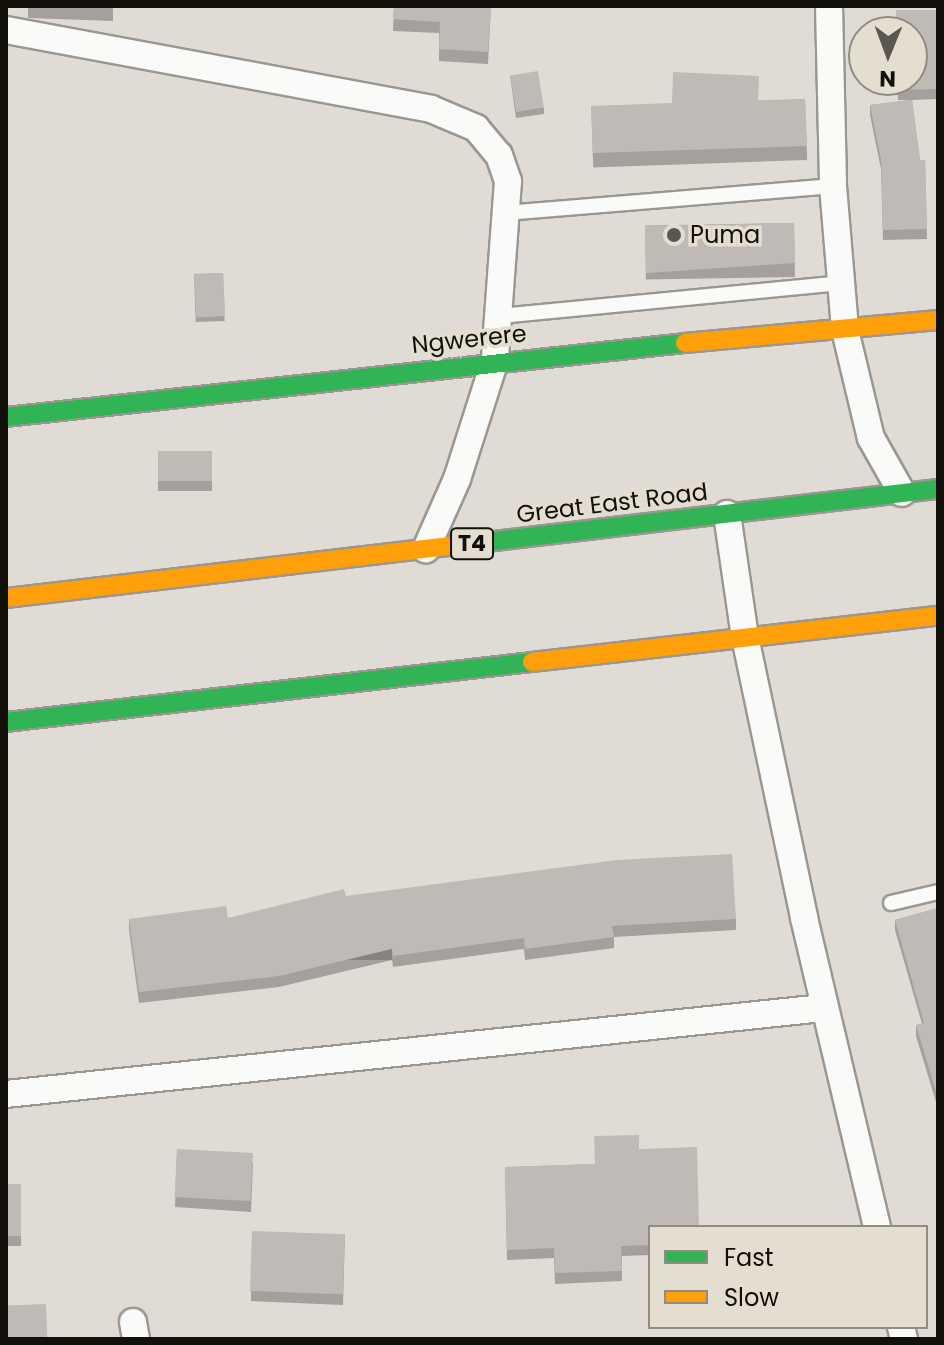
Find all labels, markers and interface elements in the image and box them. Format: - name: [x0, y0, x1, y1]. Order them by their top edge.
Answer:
- north arrow: [848, 16, 928, 96]
- text: N: [879, 63, 896, 94]
- place label: Puma: [690, 221, 760, 249]
- marker: Puma: [665, 226, 683, 244]
- street label: Ngwerere: [410, 319, 528, 359]
- street label: Great East Road: [515, 477, 709, 529]
- road number: T4: [450, 526, 494, 562]
- legend: [648, 1225, 928, 1329]
- text: Fast: [724, 1241, 774, 1274]
- text: Slow: [724, 1281, 779, 1314]

